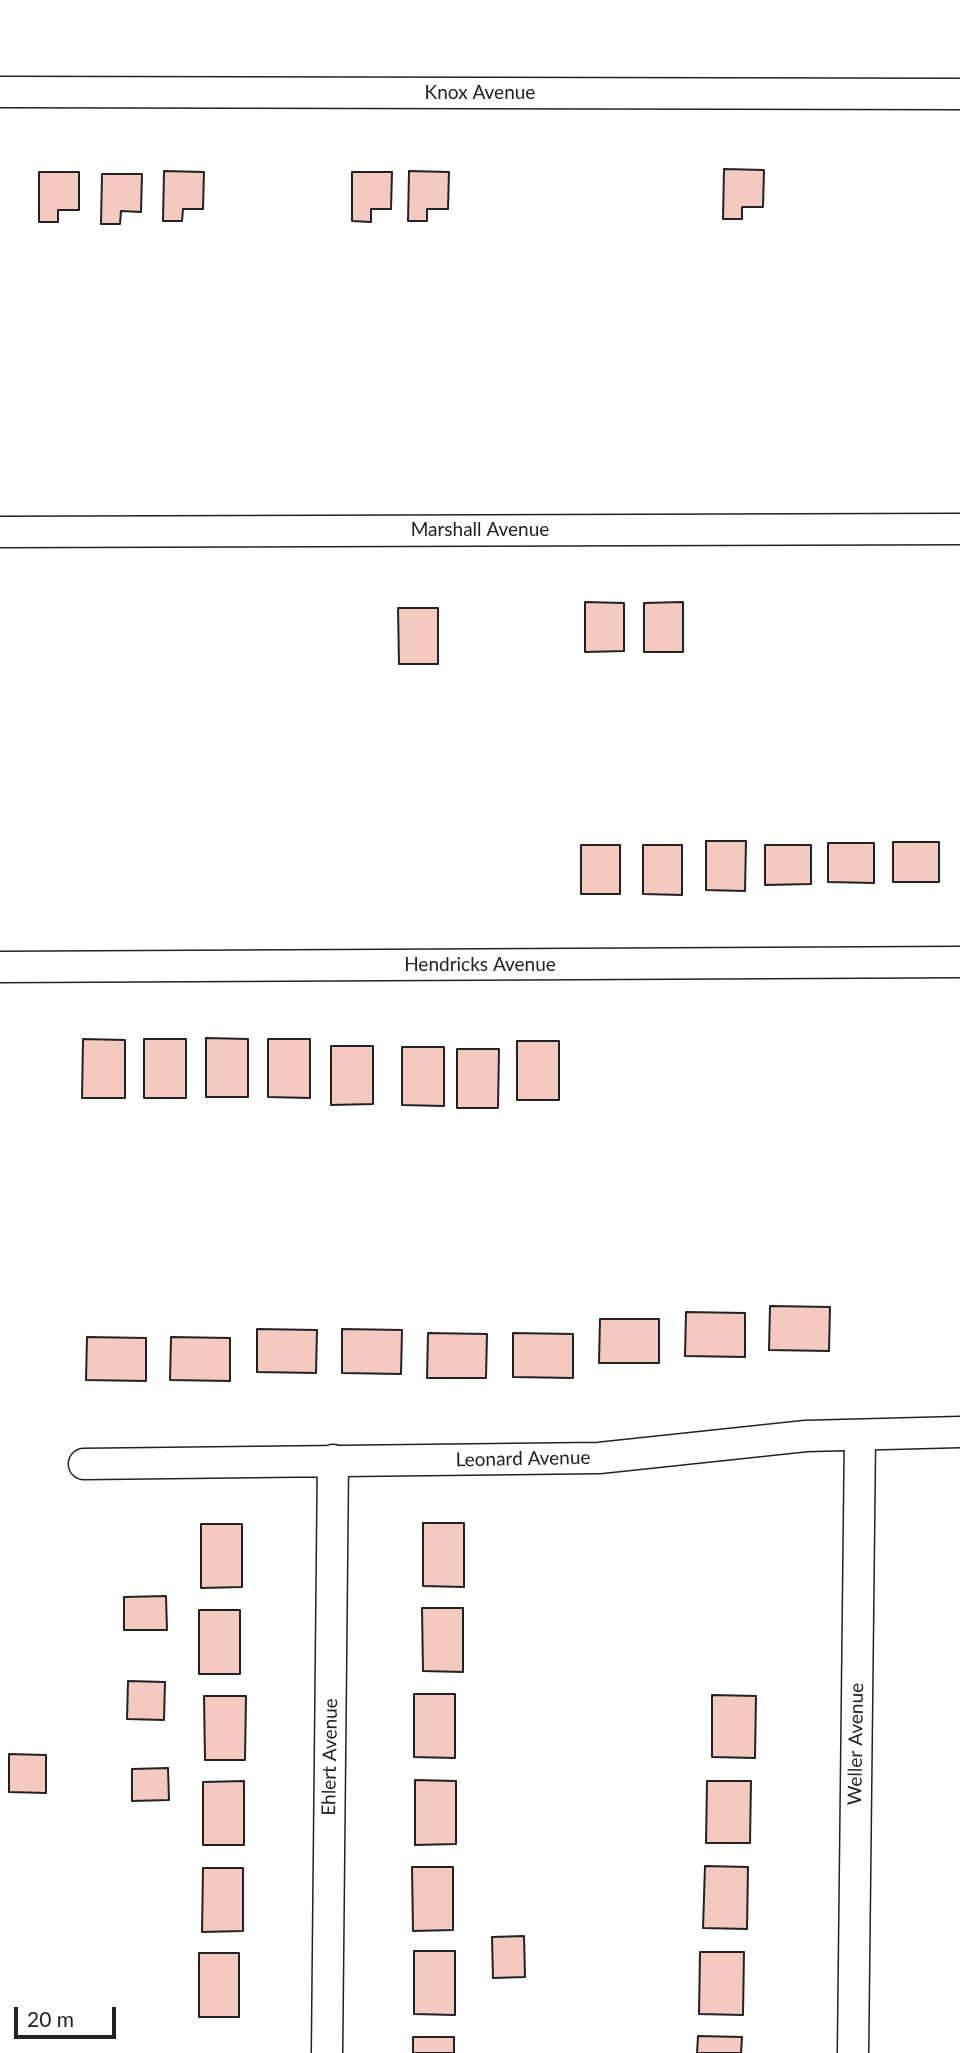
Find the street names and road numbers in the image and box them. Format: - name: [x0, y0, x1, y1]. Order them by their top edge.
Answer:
- street label: Knox Avenue: [425, 82, 535, 104]
- street label: Marshall Avenue: [411, 519, 549, 541]
- street label: Hendricks Avenue: [404, 954, 556, 976]
- street label: Leonard Avenue: [455, 1446, 591, 1472]
- street label: Weller Avenue: [844, 1683, 868, 1805]
- street label: Ehlert Avenue: [318, 1698, 342, 1816]

